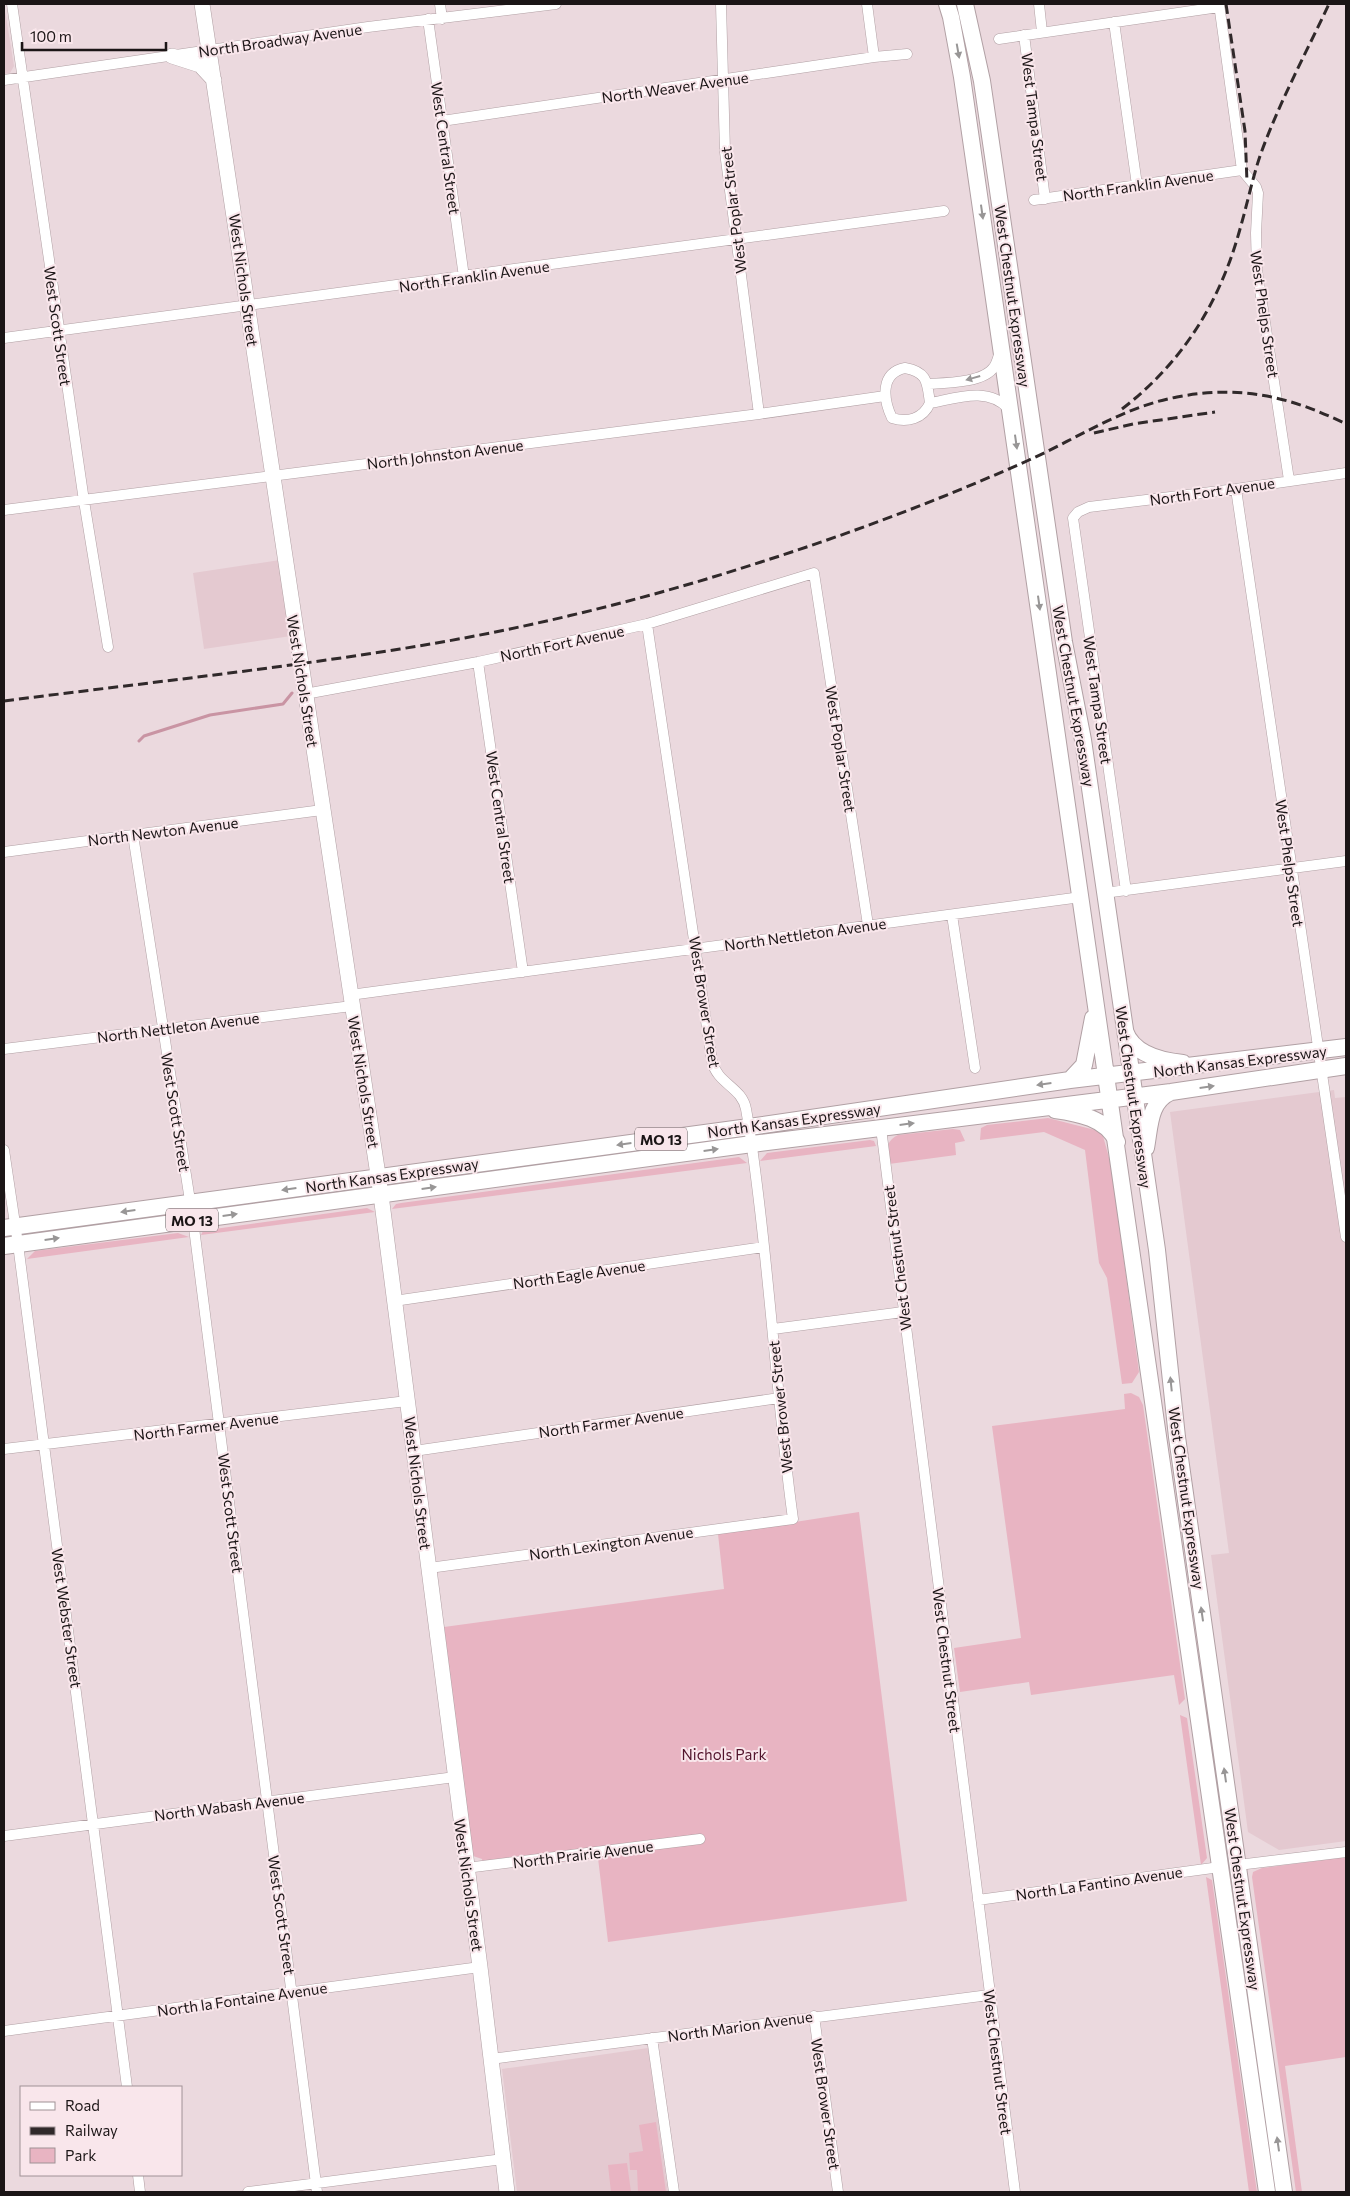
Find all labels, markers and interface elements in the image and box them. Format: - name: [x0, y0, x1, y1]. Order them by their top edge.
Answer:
- scale bar: [22, 20, 166, 52]
- street label: North Broadway Avenue: [197, 20, 363, 60]
- text: 100 m: [30, 27, 72, 45]
- one-way arrow: [954, 44, 962, 60]
- street label: West Tampa Street: [1018, 52, 1052, 182]
- street label: North Weaver Avenue: [600, 68, 750, 106]
- street label: West Central Street: [428, 81, 464, 215]
- street label: West Poplar Street: [716, 145, 750, 275]
- street label: North Franklin Avenue: [1062, 166, 1215, 204]
- one-way arrow: [979, 204, 987, 220]
- street label: West Chestnut Expressway: [991, 204, 1035, 389]
- street label: West Nichols Street: [226, 212, 262, 348]
- street label: West Phelps Street: [1247, 249, 1283, 379]
- street label: North Franklin Avenue: [398, 257, 551, 295]
- street label: West Scott Street: [41, 265, 75, 387]
- one-way arrow: [966, 375, 981, 383]
- one-way arrow: [1012, 434, 1020, 450]
- street label: North Johnston Avenue: [366, 435, 524, 473]
- street label: North Fort Avenue: [1148, 473, 1276, 509]
- one-way arrow: [1036, 595, 1044, 611]
- street label: West Chestnut Expressway: [1049, 604, 1099, 788]
- street label: West Nichols Street: [284, 613, 322, 749]
- street label: North Fort Avenue: [498, 621, 626, 665]
- street label: West Tampa Street: [1080, 635, 1116, 765]
- street label: West Poplar Street: [822, 684, 860, 814]
- street label: West Central Street: [483, 750, 519, 884]
- street label: West Phelps Street: [1272, 798, 1308, 928]
- street label: North Newton Avenue: [87, 813, 239, 849]
- street label: North Nettleton Avenue: [723, 914, 887, 954]
- street label: West Brower Street: [686, 935, 724, 1069]
- street label: West Chestnut Expressway: [1112, 1005, 1156, 1190]
- street label: North Nettleton Avenue: [96, 1008, 260, 1046]
- street label: West Nichols Street: [345, 1014, 383, 1150]
- street label: North Kansas Expressway: [1152, 1041, 1328, 1081]
- street label: West Scott Street: [158, 1051, 194, 1173]
- one-way arrow: [1036, 1080, 1052, 1088]
- one-way arrow: [1200, 1082, 1216, 1090]
- street label: North Kansas Expressway: [706, 1099, 882, 1141]
- one-way arrow: [900, 1120, 916, 1128]
- road number: MO 13: [635, 1128, 687, 1150]
- one-way arrow: [615, 1140, 631, 1148]
- one-way arrow: [704, 1145, 720, 1153]
- street label: North Kansas Expressway: [304, 1154, 480, 1196]
- one-way arrow: [421, 1184, 437, 1192]
- street label: West Chestnut Street: [879, 1184, 915, 1332]
- one-way arrow: [281, 1185, 297, 1193]
- one-way arrow: [120, 1207, 136, 1215]
- road number: MO 13: [166, 1208, 218, 1232]
- one-way arrow: [223, 1211, 239, 1219]
- one-way arrow: [44, 1235, 60, 1243]
- street label: North Eagle Avenue: [512, 1256, 646, 1292]
- street label: West Brower Street: [764, 1340, 796, 1474]
- one-way arrow: [1167, 1376, 1175, 1392]
- street label: North Farmer Avenue: [538, 1403, 685, 1441]
- street label: West Chestnut Expressway: [1165, 1406, 1209, 1591]
- street label: North Farmer Avenue: [133, 1408, 280, 1444]
- street label: West Nichols Street: [401, 1415, 435, 1551]
- street label: West Scott Street: [215, 1452, 247, 1574]
- street label: North Lexington Avenue: [528, 1523, 694, 1563]
- street label: West Webster Street: [48, 1547, 86, 1689]
- street label: West Chestnut Street: [929, 1586, 965, 1734]
- one-way arrow: [1198, 1606, 1206, 1622]
- park label: Nichols Park: [681, 1745, 767, 1763]
- one-way arrow: [1221, 1767, 1229, 1783]
- street label: North Wabash Avenue: [153, 1788, 305, 1824]
- street label: West Chestnut Expressway: [1221, 1807, 1265, 1992]
- street label: West Nichols Street: [451, 1817, 487, 1953]
- street label: North Prairie Avenue: [512, 1836, 654, 1872]
- street label: West Scott Street: [265, 1854, 299, 1976]
- street label: North La Fantino Avenue: [1014, 1862, 1184, 1904]
- street label: North la Fontaine Avenue: [156, 1978, 328, 2020]
- street label: West Chestnut Street: [980, 1988, 1016, 2136]
- street label: North Marion Avenue: [666, 2007, 814, 2045]
- street label: West Brower Street: [808, 2037, 844, 2171]
- legend: [20, 2086, 182, 2176]
- text: Road: [65, 2096, 100, 2114]
- text: Railway: [65, 2121, 118, 2139]
- one-way arrow: [1273, 2136, 1281, 2152]
- text: Park: [65, 2146, 96, 2164]

